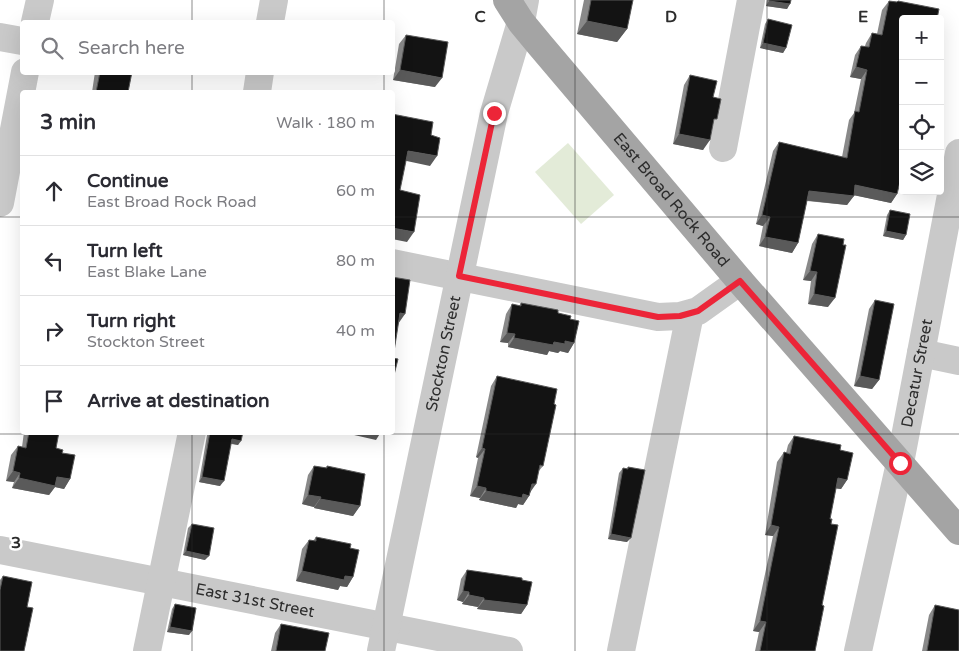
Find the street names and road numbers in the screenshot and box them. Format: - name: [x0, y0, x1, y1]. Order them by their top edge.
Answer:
- street label: East Broad Rock Road: [609, 129, 734, 271]
- street label: Stockton Street: [422, 294, 465, 413]
- street label: Decatur Street: [897, 317, 937, 429]
- street label: East 31st Street: [194, 579, 316, 622]

